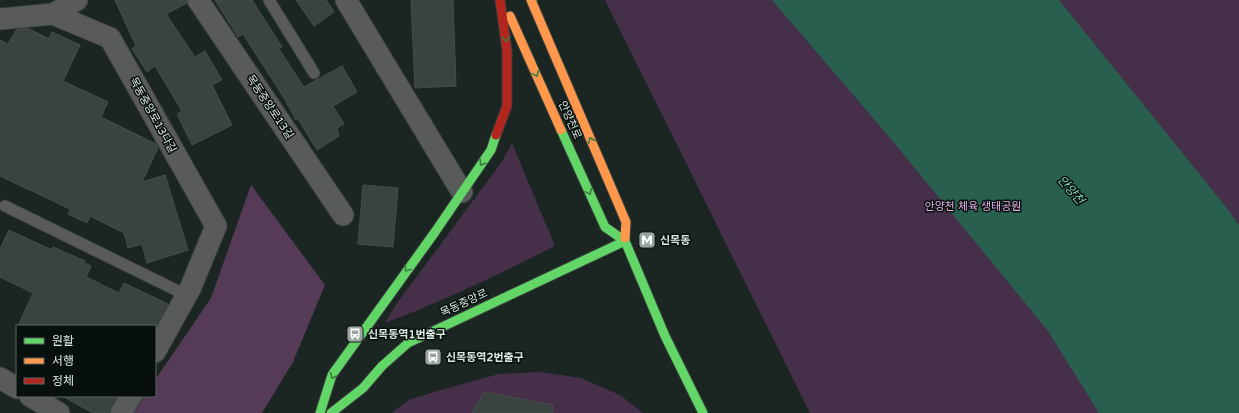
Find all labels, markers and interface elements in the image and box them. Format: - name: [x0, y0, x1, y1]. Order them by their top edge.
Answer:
- one-way arrow: [501, 36, 510, 42]
- one-way arrow: [531, 69, 539, 77]
- street label: 목동중앙로13길: [244, 72, 296, 142]
- street label: 목동중앙로13다길: [127, 75, 179, 155]
- street label: 안양천로: [556, 99, 584, 141]
- one-way arrow: [588, 136, 596, 144]
- one-way arrow: [479, 159, 487, 166]
- water label: 안양천: [1055, 173, 1088, 209]
- one-way arrow: [584, 188, 592, 196]
- park label: 안양천 체육 생태공원: [925, 200, 1021, 213]
- metro station icon: 신목동: [637, 230, 657, 250]
- place label: 신목동: [660, 234, 690, 247]
- one-way arrow: [404, 265, 412, 272]
- street label: 목동중앙로: [438, 286, 490, 320]
- bus stop icon: 신목동역1번출구: [345, 324, 365, 344]
- legend: [16, 325, 156, 397]
- place label: 신목동역1번출구: [368, 328, 446, 341]
- text: 원활: [52, 334, 74, 348]
- bus stop icon: 신목동역2번출구: [423, 347, 443, 367]
- place label: 신목동역2번출구: [446, 351, 524, 364]
- text: 서행: [52, 354, 74, 368]
- one-way arrow: [330, 372, 338, 379]
- text: 정체: [52, 374, 74, 388]

